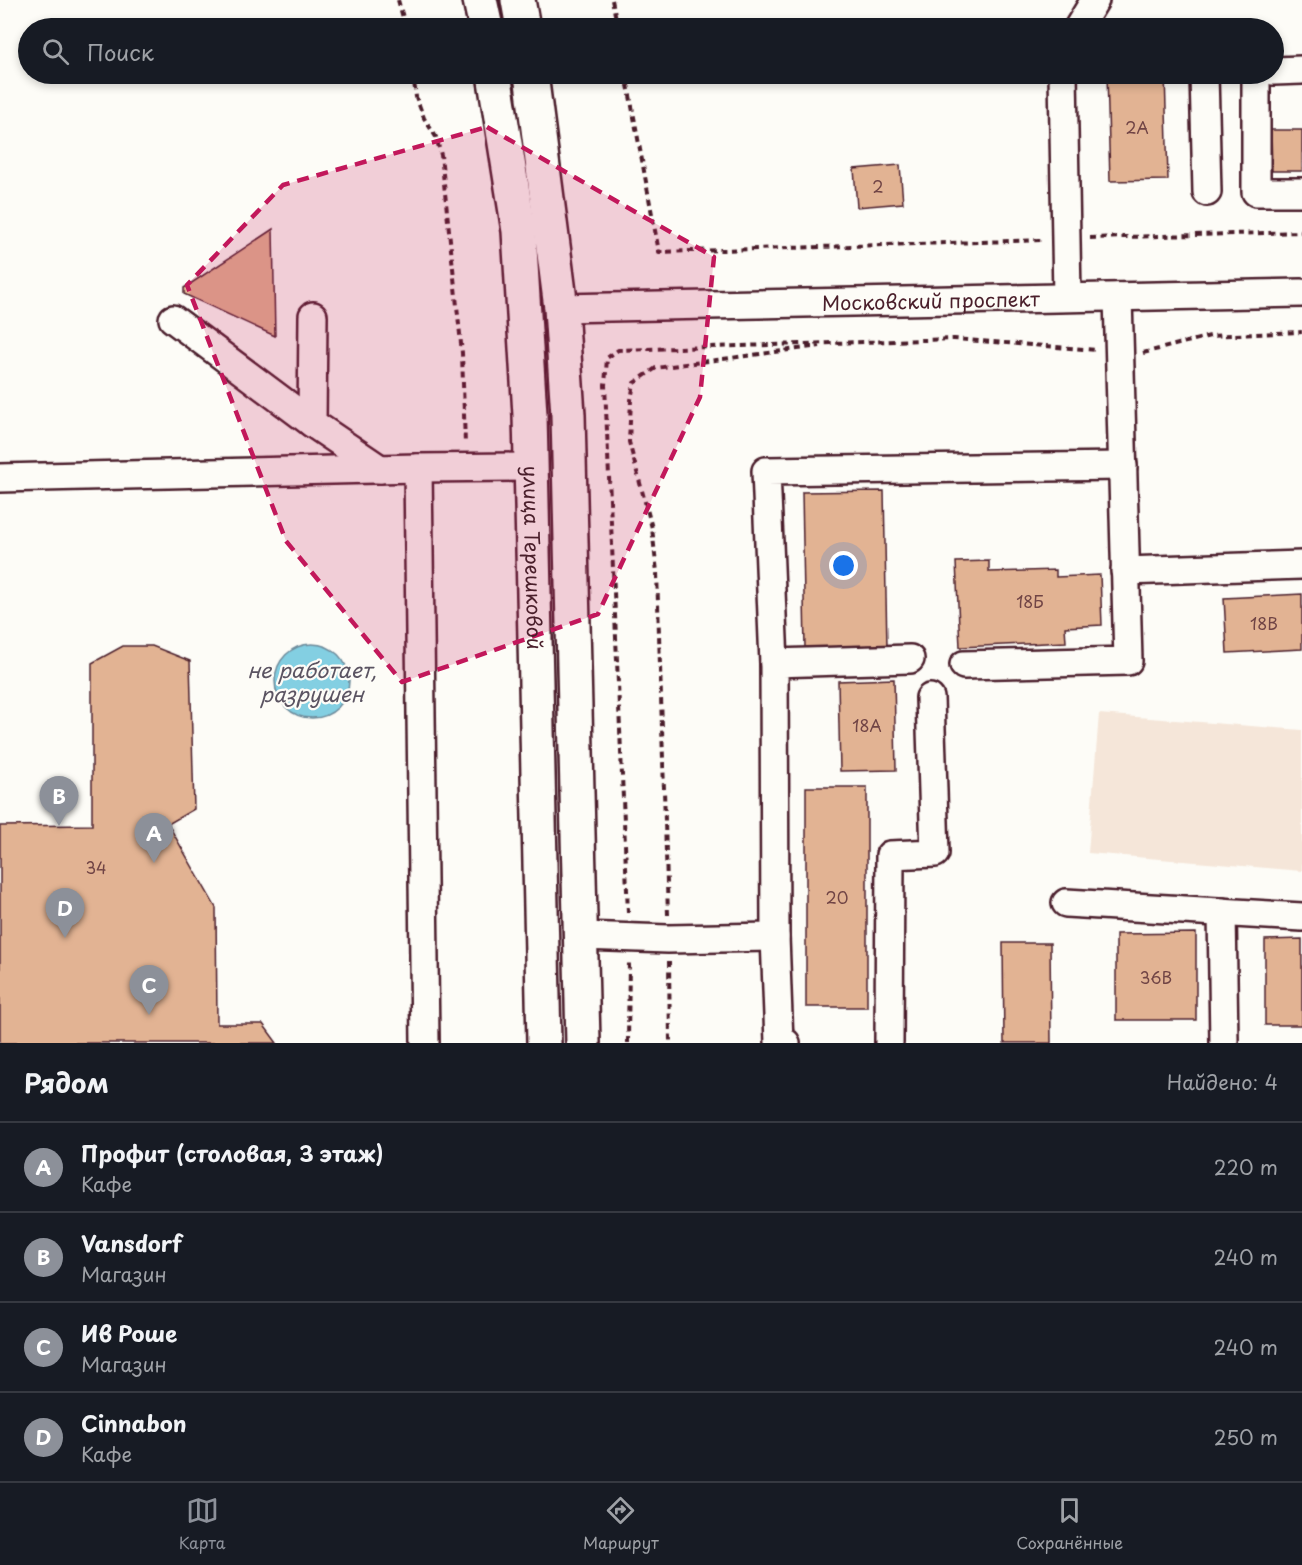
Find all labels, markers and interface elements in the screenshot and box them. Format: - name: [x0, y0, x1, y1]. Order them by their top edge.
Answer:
- search box: [18, 18, 1284, 84]
- icon: search: [39, 35, 72, 68]
- text: Поиск: [87, 35, 154, 68]
- house number: 2А: [1125, 115, 1149, 139]
- house number: 2: [872, 174, 884, 198]
- street label: Московский проспект: [822, 283, 1040, 318]
- street label: улица Терешковой: [516, 465, 550, 650]
- your location: [829, 551, 858, 580]
- house number: 18Б: [1016, 589, 1044, 613]
- house number: 18В: [1250, 611, 1278, 635]
- water label: не работает, разрушен: [247, 653, 377, 709]
- house number: 18А: [852, 713, 882, 737]
- pin: B: [40, 776, 78, 826]
- pin: A: [134, 814, 174, 863]
- house number: 34: [85, 855, 107, 879]
- house number: 20: [826, 885, 848, 909]
- pin: D: [46, 888, 84, 938]
- house number: 36В: [1140, 965, 1172, 989]
- pin: C: [130, 966, 168, 1015]
- text: Рядом: [24, 1063, 109, 1102]
- text: Найдено: 4: [1167, 1067, 1278, 1097]
- text: Профит (столовая, 3 этаж): [81, 1136, 384, 1169]
- text: A: [36, 1152, 51, 1182]
- text: 220 m: [1214, 1152, 1278, 1182]
- text: Кафе: [81, 1169, 132, 1199]
- text: Vansdorf: [81, 1226, 182, 1259]
- text: B: [37, 1242, 50, 1272]
- text: 240 m: [1213, 1242, 1278, 1272]
- text: Магазин: [81, 1259, 167, 1289]
- text: Ив Роше: [81, 1316, 177, 1349]
- text: C: [36, 1332, 51, 1362]
- text: 240 m: [1213, 1332, 1278, 1362]
- text: Магазин: [81, 1349, 167, 1379]
- text: Cinnabon: [81, 1406, 186, 1439]
- text: D: [36, 1422, 51, 1452]
- text: 250 m: [1214, 1422, 1278, 1452]
- text: Кафе: [81, 1439, 132, 1469]
- tab: Карта: [179, 1494, 226, 1554]
- tab: Маршрут: [583, 1494, 659, 1554]
- tab: Сохранённые: [1016, 1494, 1123, 1554]

